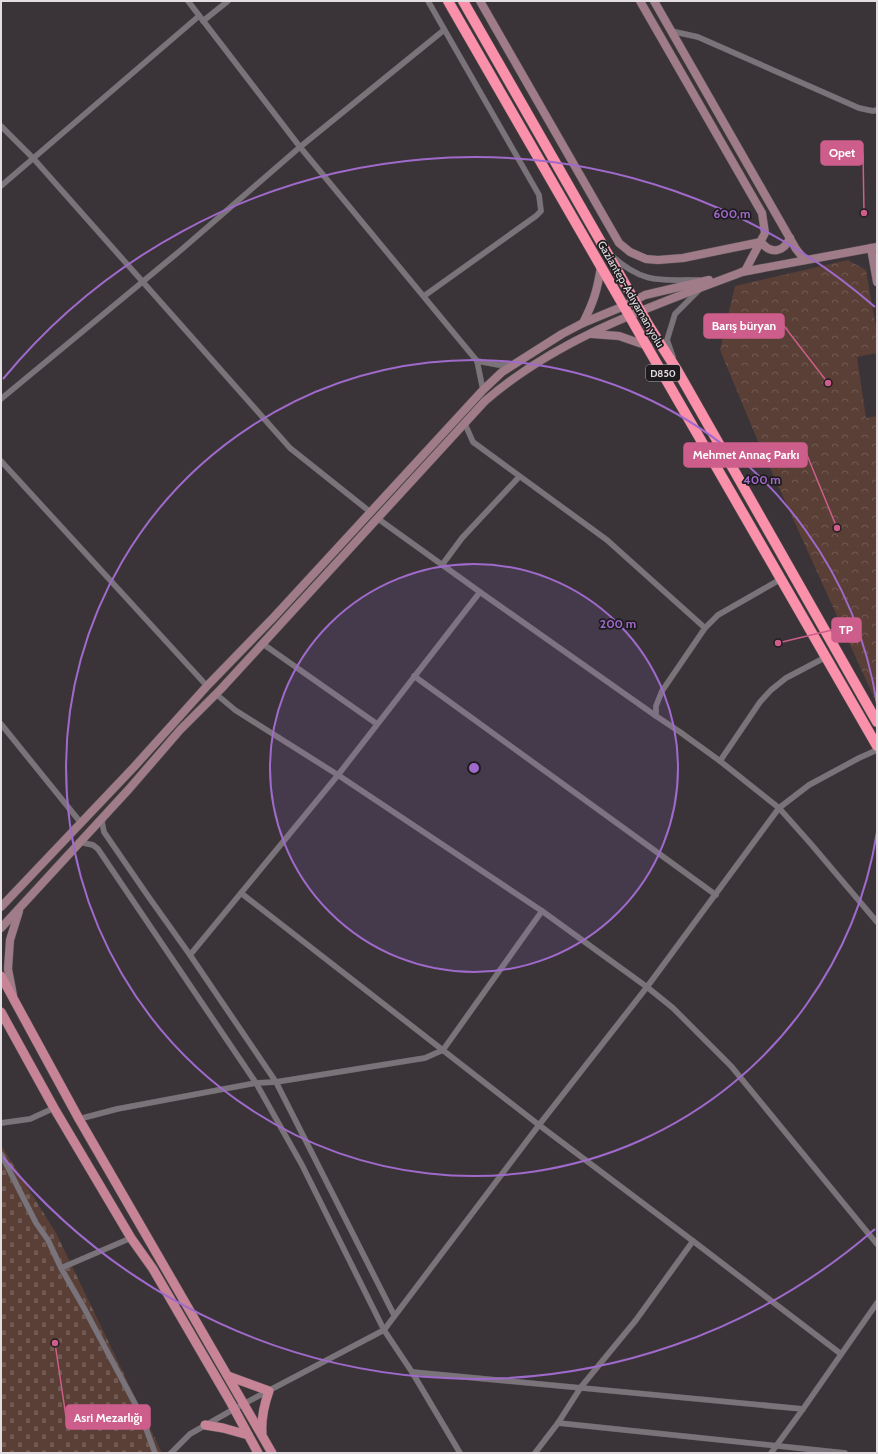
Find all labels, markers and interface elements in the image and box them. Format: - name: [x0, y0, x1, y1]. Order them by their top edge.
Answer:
- callout: Opet: [821, 141, 863, 165]
- text: Opet: [829, 145, 855, 160]
- text: 600 m: [714, 206, 750, 221]
- street label: Gaziantep-Adıyaman yolu: [595, 238, 667, 350]
- callout: Barış büryan: [704, 314, 784, 338]
- text: Barış büryan: [712, 318, 776, 333]
- road number: D850: [646, 365, 680, 381]
- callout: Mehmet Annaç Parkı: [684, 443, 807, 467]
- text: Mehmet Annaç Parkı: [693, 447, 799, 462]
- text: 400 m: [743, 472, 781, 487]
- text: 200 m: [600, 616, 636, 631]
- callout: TP: [832, 618, 861, 642]
- text: TP: [839, 622, 853, 637]
- centre of rings: [467, 761, 481, 775]
- callout: Asri Mezarlığı: [66, 1405, 150, 1429]
- text: Asri Mezarlığı: [74, 1410, 142, 1425]

